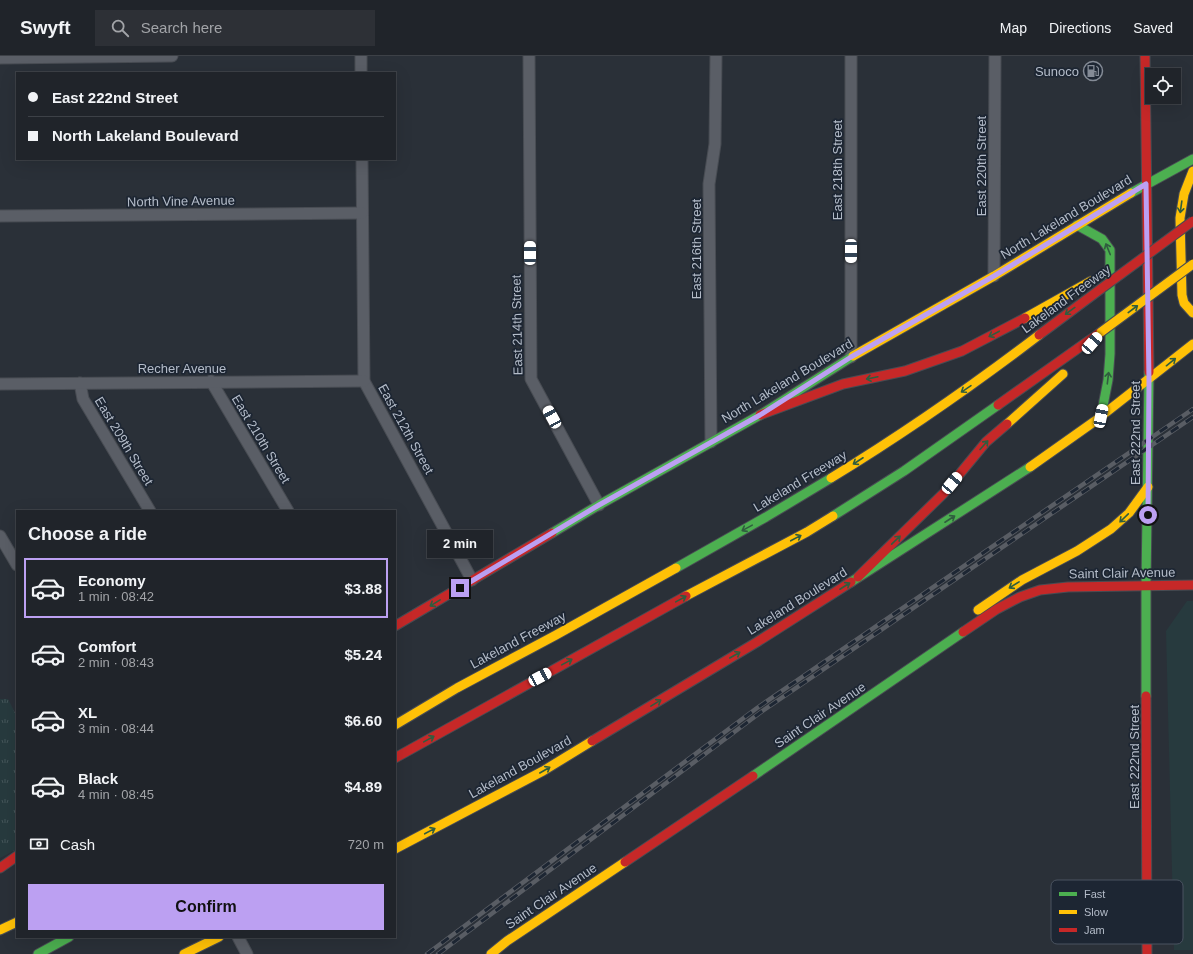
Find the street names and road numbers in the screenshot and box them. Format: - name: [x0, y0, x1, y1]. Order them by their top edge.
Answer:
- street label: East 220th Street: [974, 115, 989, 216]
- street label: East 218th Street: [830, 119, 845, 220]
- street label: North Lakeland Boulevard: [998, 172, 1134, 262]
- street label: North Vine Avenue: [127, 193, 235, 209]
- street label: East 216th Street: [689, 198, 704, 299]
- street label: Lakeland Freeway: [1019, 261, 1114, 336]
- street label: East 214th Street: [509, 274, 525, 375]
- street label: North Lakeland Boulevard: [719, 336, 855, 426]
- street label: Recher Avenue: [138, 361, 226, 376]
- street label: East 212th Street: [375, 381, 437, 477]
- street label: East 222nd Street: [1128, 381, 1143, 485]
- street label: East 210th Street: [229, 392, 293, 486]
- street label: East 209th Street: [92, 394, 156, 488]
- street label: Lakeland Freeway: [751, 447, 850, 515]
- street label: Lakeland Boulevard: [744, 564, 850, 638]
- street label: Saint Clair Avenue: [1069, 565, 1175, 581]
- street label: Lakeland Freeway: [468, 608, 569, 672]
- street label: Saint Clair Avenue: [772, 679, 868, 751]
- street label: East 222nd Street: [1127, 705, 1142, 809]
- street label: Lakeland Boulevard: [466, 733, 574, 801]
- street label: Saint Clair Avenue: [503, 860, 599, 932]

